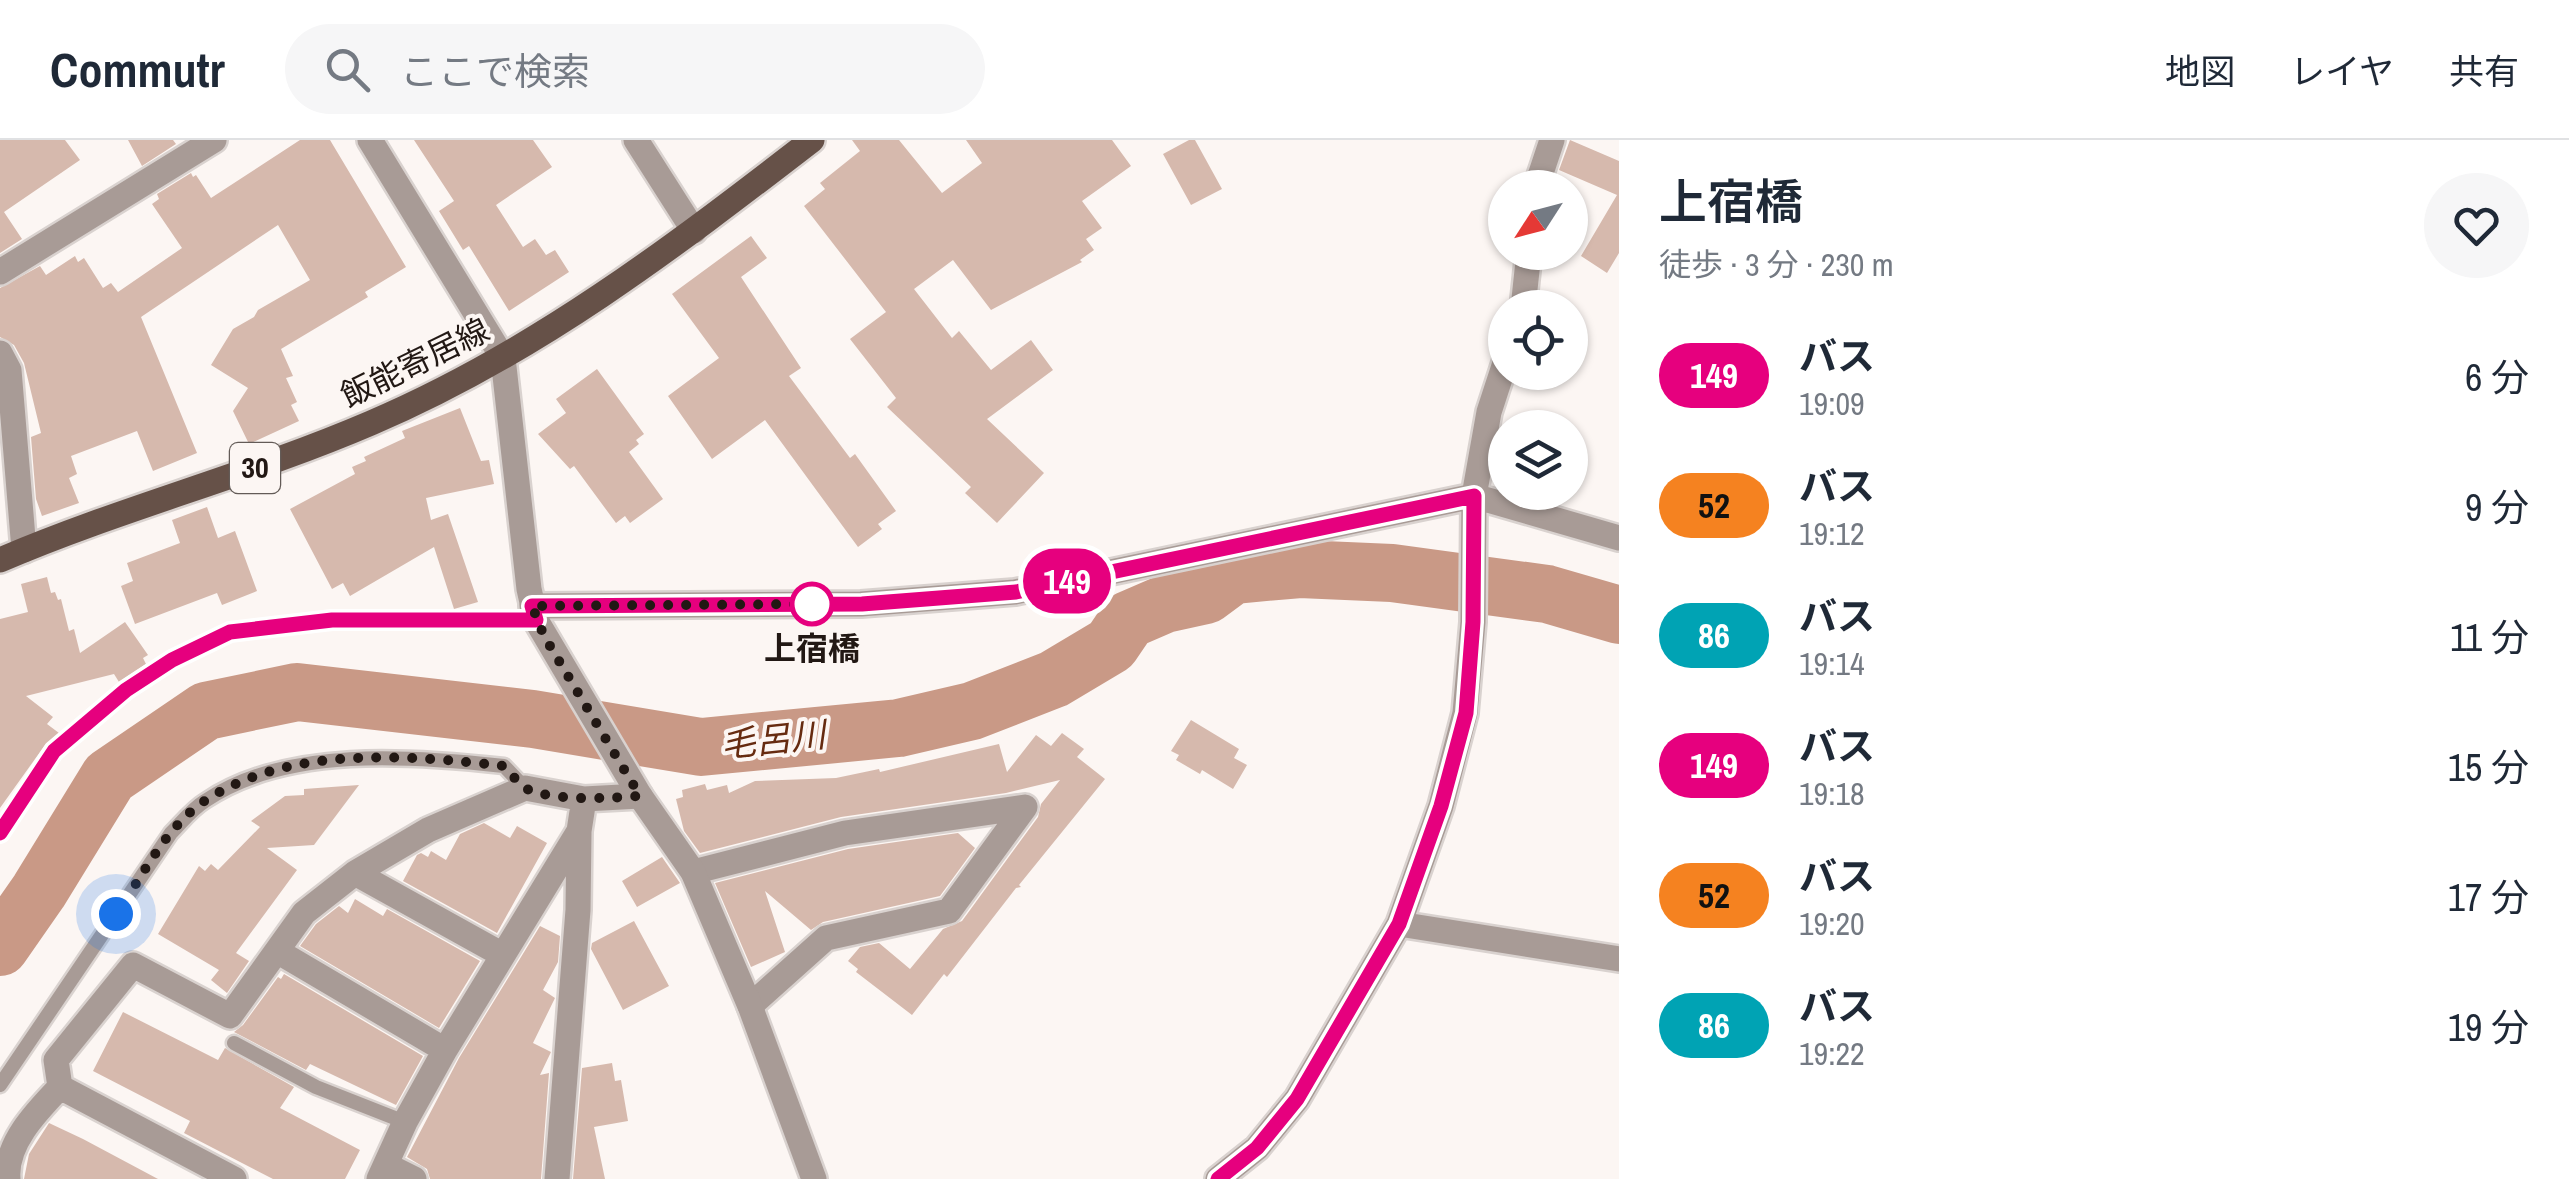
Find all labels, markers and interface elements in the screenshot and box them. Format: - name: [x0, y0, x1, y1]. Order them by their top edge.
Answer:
- search box: [285, 24, 985, 114]
- text: Commutr: [50, 37, 225, 102]
- icon: search: [320, 42, 375, 97]
- text: ここで検索: [400, 46, 590, 97]
- text: 地図: [2165, 48, 2235, 95]
- text: レイヤ: [2290, 48, 2394, 95]
- text: 共有: [2449, 48, 2519, 95]
- text: 上宿橋: [1659, 169, 1803, 234]
- north arrow: [1488, 170, 1588, 270]
- map controls: [1488, 170, 1588, 510]
- button: heart: [2424, 173, 2529, 278]
- text: 徒歩 · 3 分 · 230 m: [1659, 243, 1894, 286]
- button: locate: [1488, 290, 1588, 390]
- street label: 飯能寄居線: [333, 308, 496, 417]
- text: バス: [1799, 331, 1875, 382]
- text: 149: [1690, 352, 1738, 399]
- text: 6 分: [2465, 352, 2529, 403]
- text: 19:09: [1799, 382, 1865, 425]
- button: layers: [1488, 410, 1588, 510]
- road number: 30: [230, 443, 280, 493]
- text: バス: [1799, 461, 1875, 512]
- text: 52: [1698, 482, 1730, 529]
- text: 9 分: [2465, 482, 2529, 533]
- text: 19:12: [1799, 512, 1865, 555]
- line badge: 149: [1010, 548, 1124, 614]
- text: 149: [1043, 558, 1091, 605]
- marker: 上宿橋: [791, 583, 833, 625]
- text: バス: [1799, 591, 1875, 642]
- text: 86: [1698, 612, 1730, 659]
- text: 11 分: [2450, 612, 2529, 663]
- place label: 上宿橋: [764, 627, 860, 670]
- text: 19:14: [1799, 642, 1865, 685]
- water label: 毛呂川: [718, 710, 832, 768]
- text: バス: [1799, 721, 1875, 772]
- text: 149: [1690, 742, 1738, 789]
- text: 15 分: [2448, 742, 2529, 793]
- text: 19:18: [1799, 772, 1865, 815]
- text: バス: [1799, 851, 1875, 902]
- text: 52: [1698, 872, 1730, 919]
- text: 17 分: [2448, 872, 2529, 923]
- your location: [91, 889, 141, 939]
- text: 19:20: [1799, 902, 1865, 945]
- text: バス: [1799, 981, 1875, 1032]
- text: 86: [1698, 1002, 1730, 1049]
- text: 19 分: [2448, 1002, 2529, 1053]
- text: 19:22: [1799, 1032, 1865, 1075]

